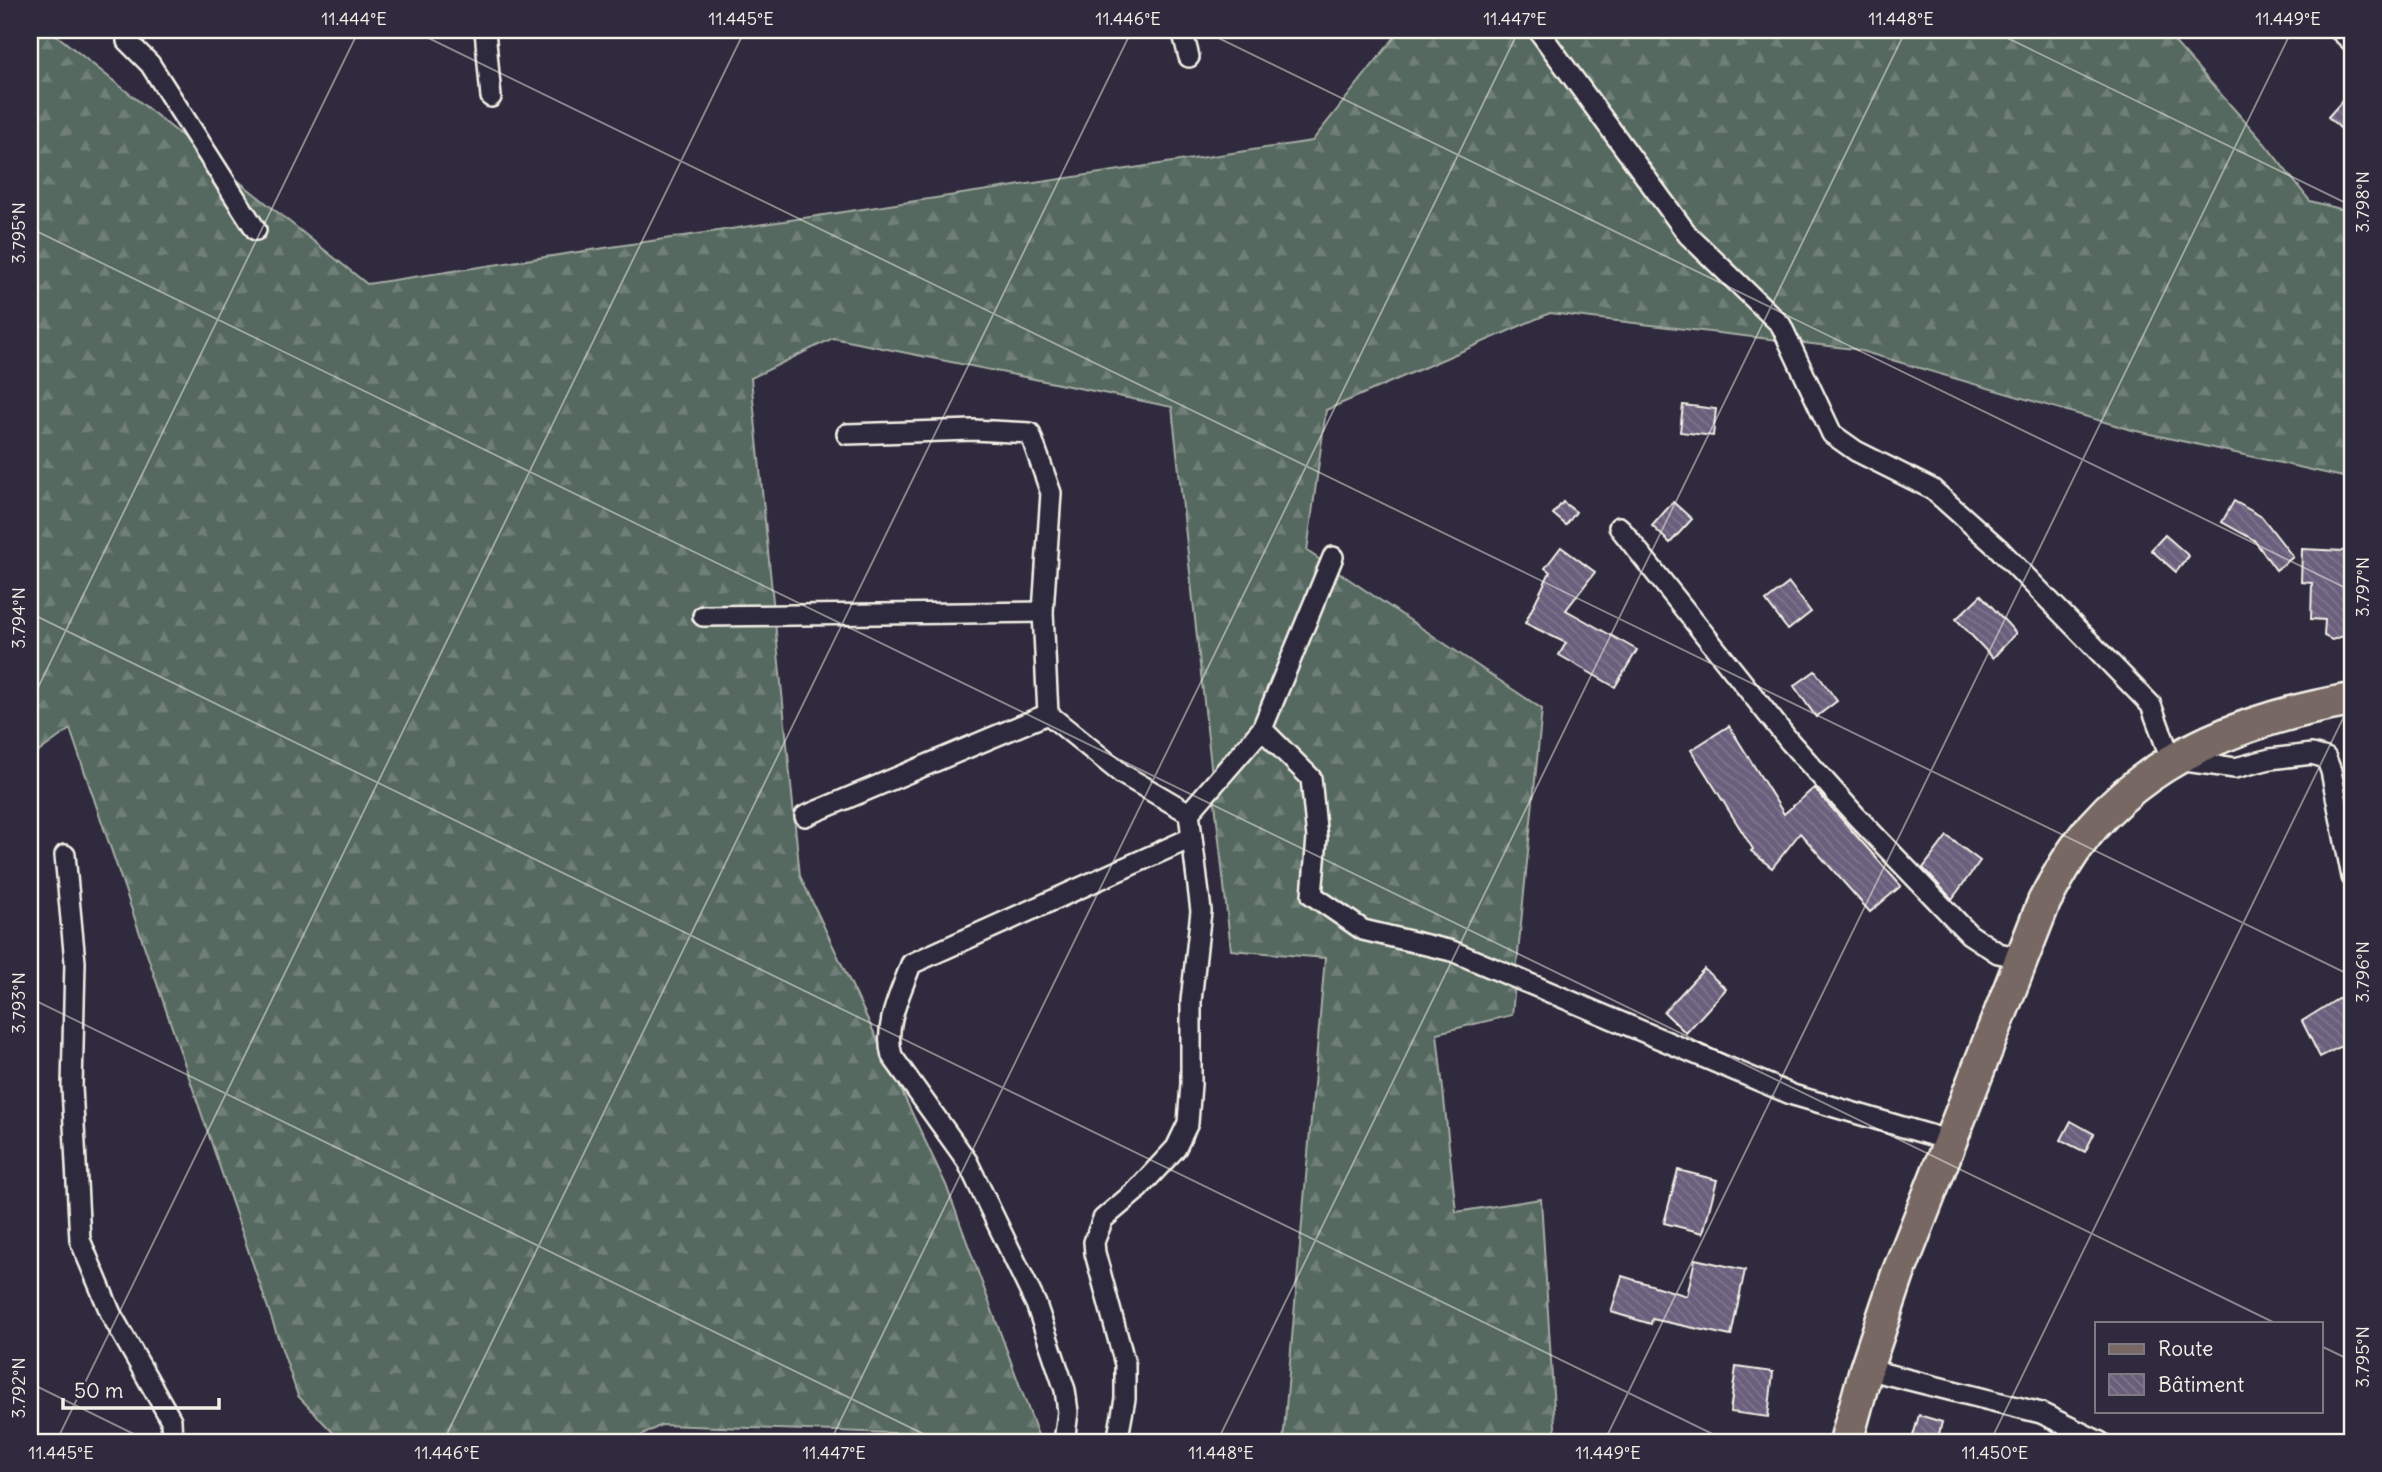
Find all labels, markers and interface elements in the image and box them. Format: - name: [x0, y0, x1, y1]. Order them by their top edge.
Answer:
- text: 11.444°E: [321, 7, 387, 30]
- text: 11.445°E: [708, 7, 774, 30]
- text: 11.446°E: [1095, 7, 1161, 30]
- text: 11.447°E: [1483, 7, 1547, 30]
- text: 11.448°E: [1868, 7, 1934, 30]
- text: 11.449°E: [2255, 7, 2321, 30]
- text: 3.798°N: [2351, 171, 2374, 233]
- text: 3.795°N: [7, 202, 30, 264]
- text: 3.797°N: [2351, 557, 2374, 617]
- text: 3.794°N: [7, 587, 30, 649]
- text: 3.796°N: [2351, 941, 2374, 1003]
- text: 3.793°N: [7, 972, 30, 1034]
- legend: [2095, 1322, 2322, 1412]
- text: 3.795°N: [2351, 1326, 2374, 1388]
- text: Route: [2158, 1335, 2213, 1362]
- text: 3.792°N: [7, 1357, 30, 1419]
- scale bar: [63, 1367, 219, 1411]
- text: Bâtiment: [2158, 1371, 2244, 1398]
- text: 50 m: [74, 1377, 123, 1404]
- text: 11.445°E: [28, 1441, 94, 1464]
- text: 11.446°E: [414, 1441, 480, 1464]
- text: 11.447°E: [802, 1441, 866, 1464]
- text: 11.448°E: [1188, 1441, 1254, 1464]
- text: 11.449°E: [1575, 1441, 1641, 1464]
- text: 11.450°E: [1962, 1441, 2028, 1464]

